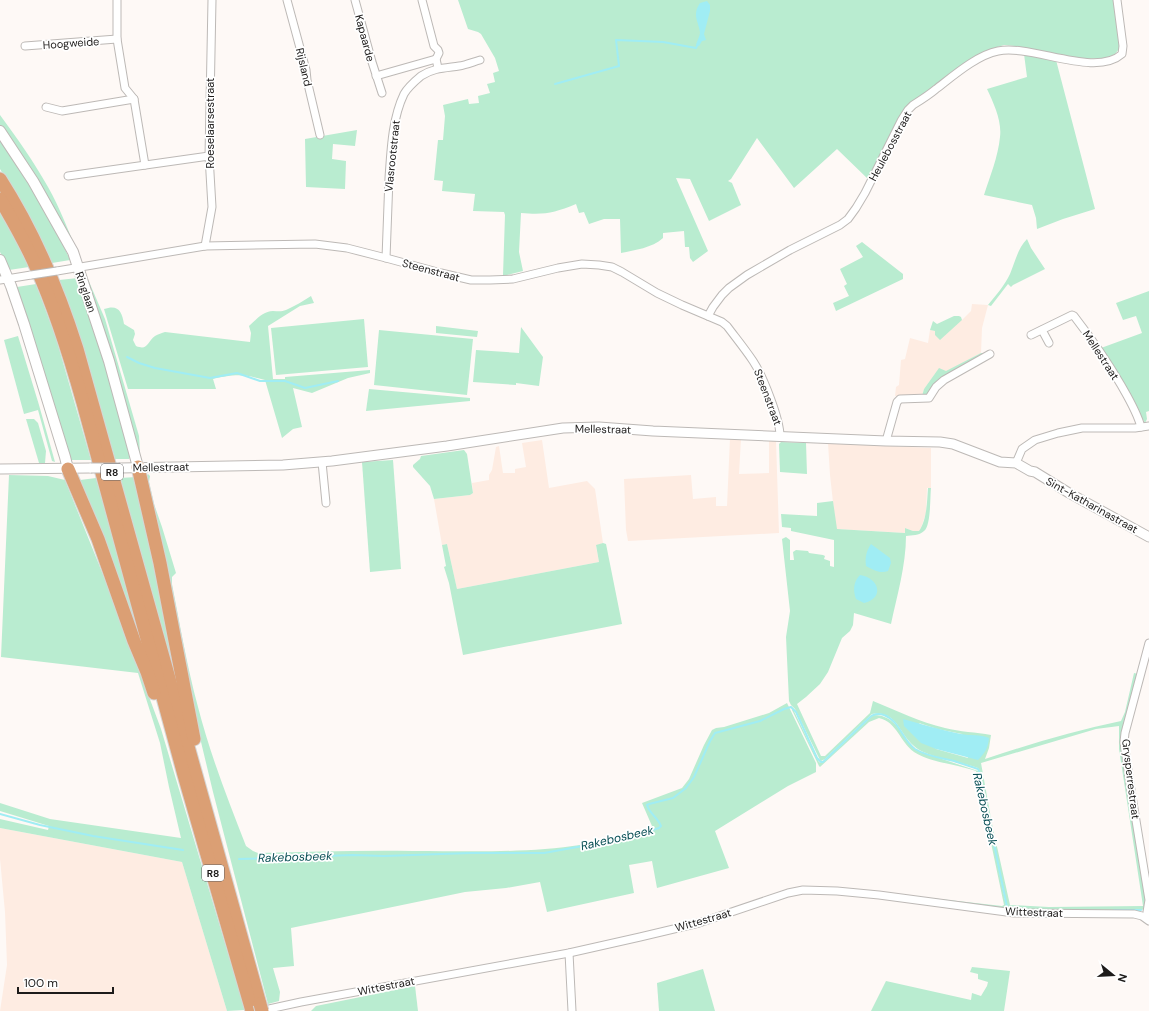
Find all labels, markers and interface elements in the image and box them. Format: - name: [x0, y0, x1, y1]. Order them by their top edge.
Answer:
- street label: Kapaarde: [352, 13, 378, 63]
- street label: Hoogweide: [42, 34, 100, 52]
- street label: Rijsland: [293, 46, 315, 88]
- street label: Roeselaarsestraat: [203, 78, 217, 168]
- street label: Heulebosstraat: [866, 109, 914, 183]
- street label: Vlasrootstraat: [381, 119, 403, 193]
- street label: Steenstraat: [401, 256, 461, 284]
- street label: Ringlaan: [72, 270, 100, 314]
- street label: Mellestraat: [1080, 328, 1122, 382]
- street label: Steenstraat: [751, 367, 785, 427]
- street label: Mellestraat: [575, 422, 631, 436]
- street label: Mellestraat: [133, 460, 189, 474]
- road number: R8: [101, 464, 123, 480]
- street label: Sint-Katharinastraat: [1044, 474, 1140, 536]
- street label: Grysperrestraat: [1119, 738, 1143, 820]
- water label: Rakebosbeek: [969, 771, 1001, 848]
- water label: Rakebosbeek: [579, 822, 656, 854]
- water label: Rakebosbeek: [258, 848, 333, 866]
- road number: R8: [202, 865, 224, 881]
- street label: Wittestraat: [1005, 904, 1063, 920]
- street label: Wittestraat: [673, 905, 733, 935]
- north arrow: [1093, 955, 1133, 995]
- scale bar: [18, 969, 113, 995]
- text: N: [1115, 972, 1130, 984]
- street label: Wittestraat: [356, 974, 416, 998]
- text: 100 m: [24, 975, 58, 991]

